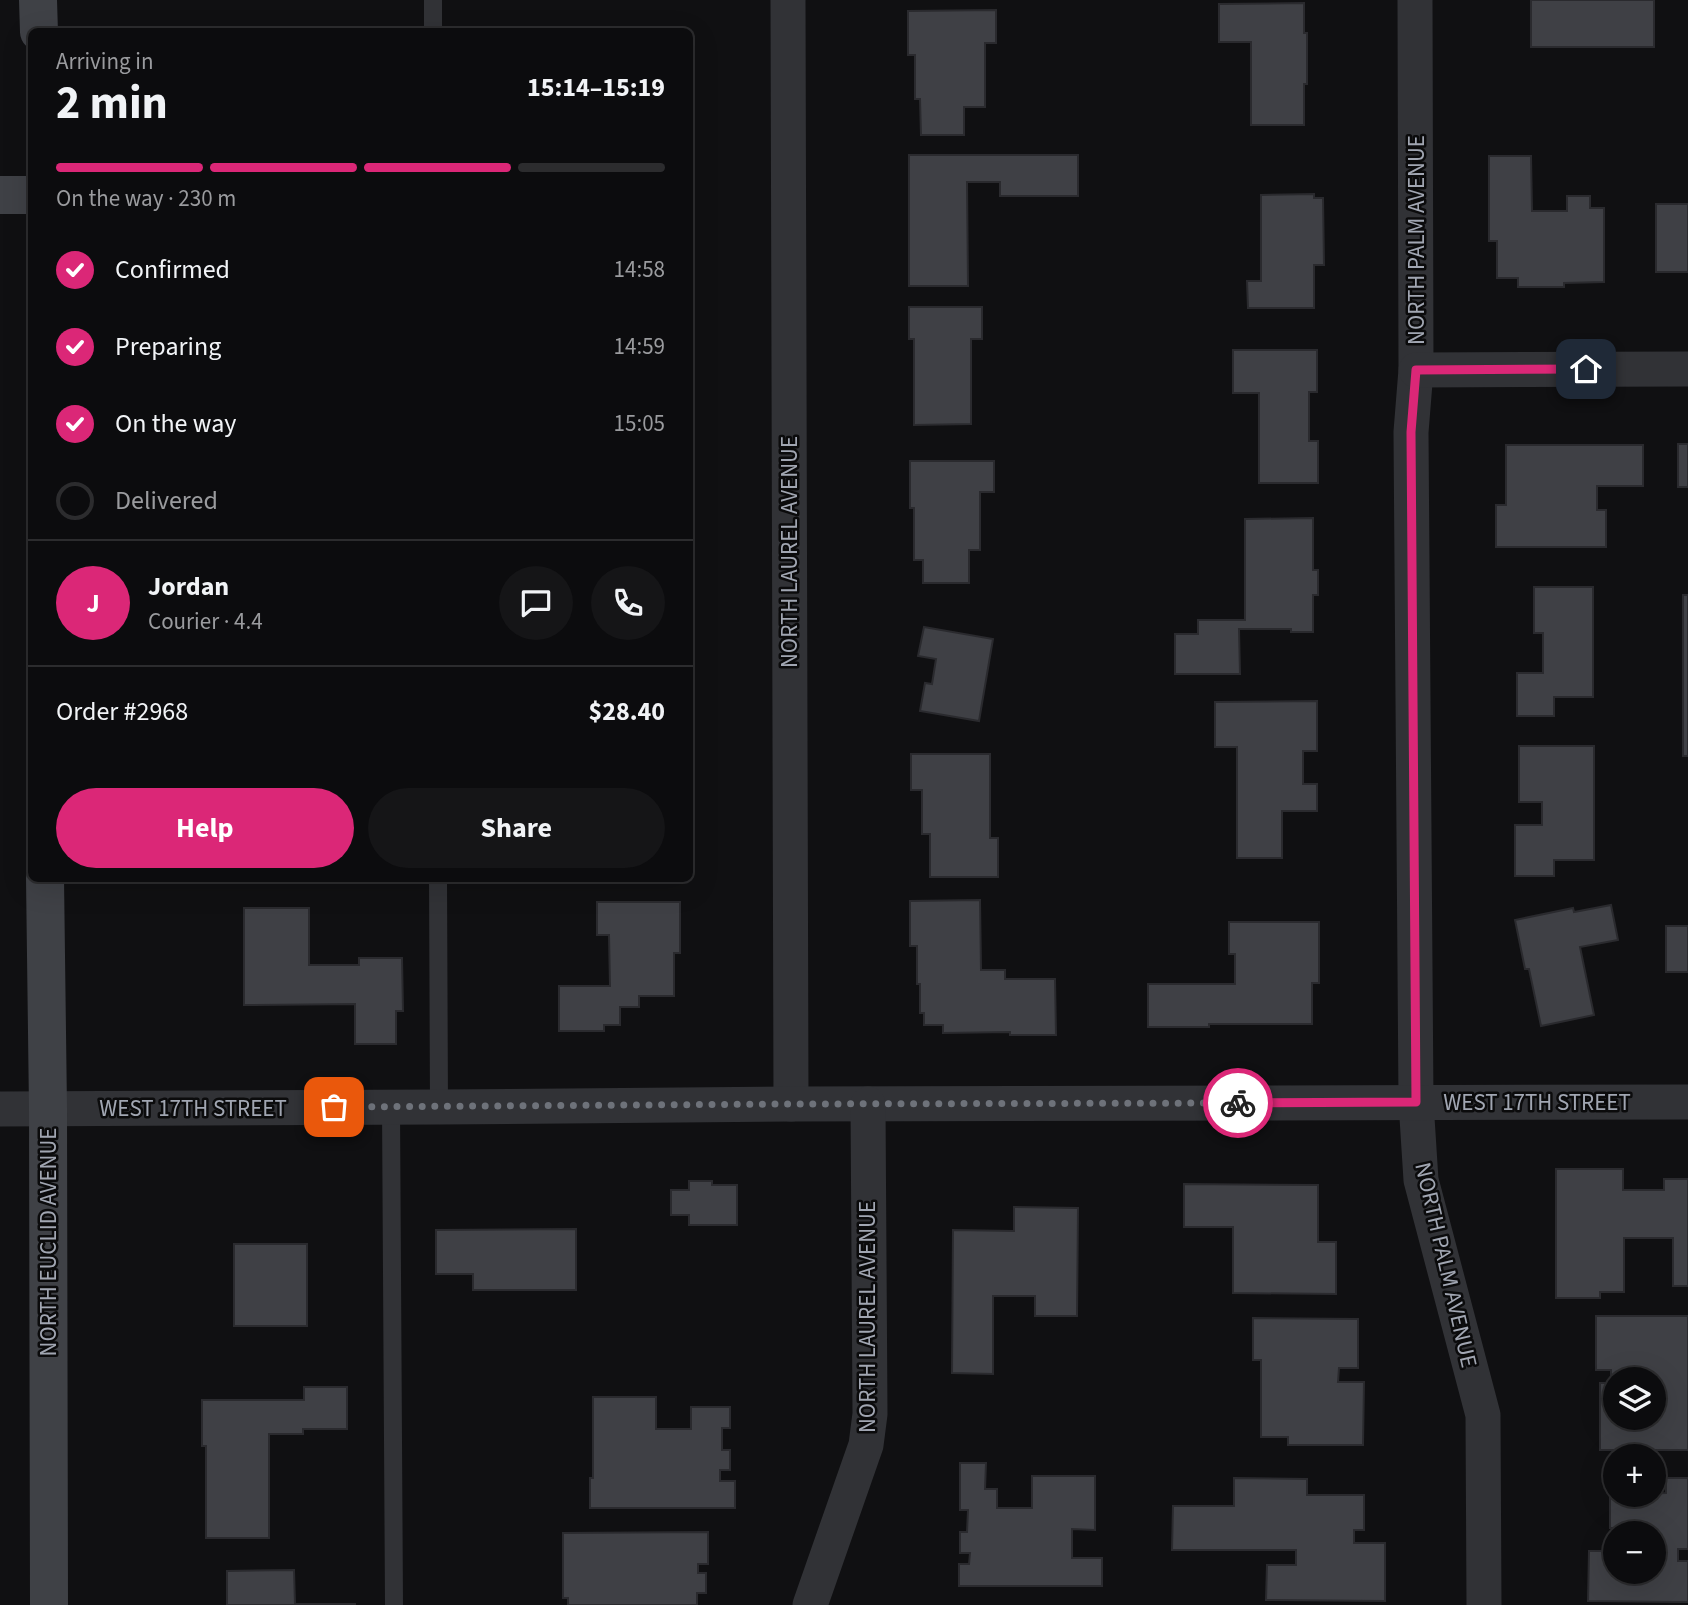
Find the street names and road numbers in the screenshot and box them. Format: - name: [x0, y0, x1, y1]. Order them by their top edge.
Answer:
- street label: NORTH PALM AVENUE: [1400, 135, 1433, 345]
- street label: NORTH LAUREL AVENUE: [773, 436, 806, 668]
- street label: WEST 17TH STREET: [1443, 1086, 1631, 1119]
- street label: WEST 17TH STREET: [99, 1092, 287, 1125]
- street label: NORTH EUCLID AVENUE: [32, 1128, 65, 1356]
- street label: NORTH PALM AVENUE: [1406, 1159, 1486, 1371]
- street label: NORTH LAUREL AVENUE: [851, 1201, 884, 1433]

